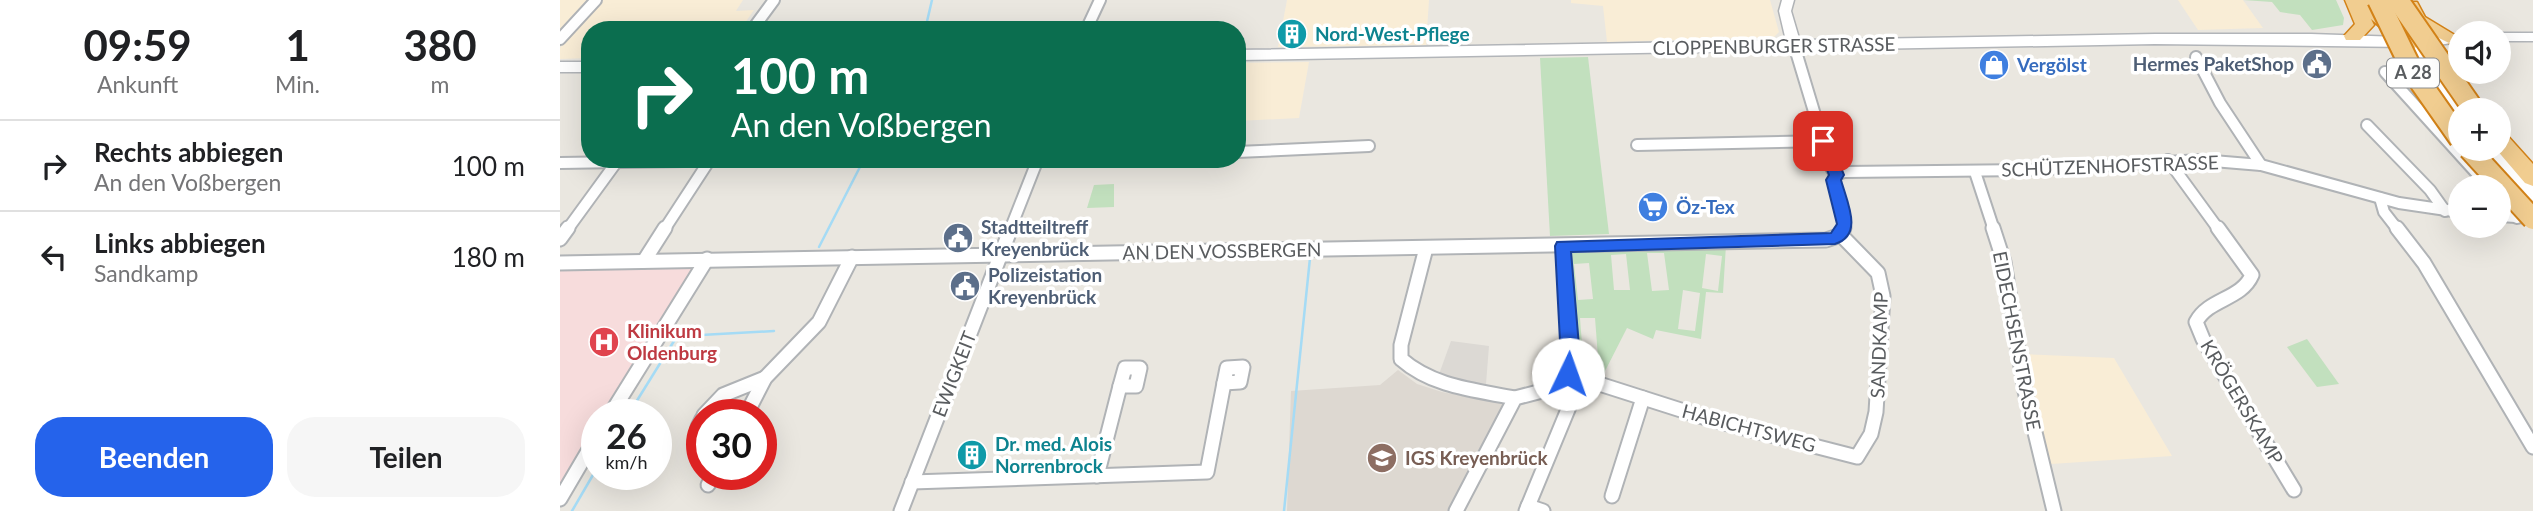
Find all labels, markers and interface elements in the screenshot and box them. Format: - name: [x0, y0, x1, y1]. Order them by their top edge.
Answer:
- building icon: Nord-West-Pflege: [1275, 17, 1309, 51]
- text: 09:59: [83, 20, 192, 70]
- text: 1: [285, 20, 310, 70]
- text: 380: [403, 20, 477, 70]
- map controls: [2448, 21, 2511, 238]
- button: sound: [2448, 21, 2511, 84]
- place label: Nord-West-Pflege: [1315, 22, 1470, 45]
- street label: CLOPPENBURGER STRASSE: [1652, 32, 1896, 59]
- text: 100 m: [731, 46, 869, 104]
- public building icon: Hermes PaketShop: [2300, 47, 2334, 81]
- shop icon: Vergölst: [1977, 48, 2011, 82]
- icon: right: [616, 49, 707, 140]
- place label: Hermes PaketShop: [2133, 52, 2294, 75]
- place label: Vergölst: [2016, 53, 2087, 76]
- road number: A 28: [2387, 58, 2439, 88]
- text: Ankunft: [97, 70, 178, 98]
- text: Min.: [275, 70, 320, 98]
- text: m: [431, 70, 449, 98]
- button: +: [2448, 98, 2511, 161]
- text: An den Voßbergen: [731, 105, 992, 144]
- pin: [1793, 111, 1853, 171]
- icon: arrive: [1804, 122, 1842, 160]
- text: Rechts abbiegen: [94, 136, 283, 168]
- icon: right: [35, 147, 73, 185]
- text: 100 m: [452, 150, 525, 182]
- street label: SCHÜTZENHOFSTRASSE: [2001, 150, 2219, 181]
- text: An den Voßbergen: [94, 168, 281, 196]
- button: −: [2448, 175, 2511, 238]
- supermarket icon: Öz-Tex: [1636, 190, 1670, 224]
- place label: Öz-Tex: [1676, 195, 1735, 218]
- place label: Stadtteiltreff Kreyenbrück: [981, 215, 1090, 260]
- public building icon: Stadtteiltreff Kreyenbrück: [941, 221, 975, 255]
- text: Links abbiegen: [94, 227, 266, 259]
- street label: AN DEN VOSSBERGEN: [1122, 237, 1322, 264]
- icon: left: [35, 238, 73, 276]
- text: 180 m: [452, 241, 525, 273]
- street label: EIDECHSENSTRASSE: [1989, 249, 2046, 433]
- text: Sandkamp: [94, 259, 198, 287]
- place label: Polizeistation Kreyenbrück: [988, 263, 1102, 308]
- public building icon: Polizeistation Kreyenbrück: [948, 269, 982, 303]
- street label: SANDKAMP: [1865, 291, 1892, 399]
- place label: Klinikum Oldenburg: [627, 319, 717, 364]
- hospital icon: Klinikum Oldenburg: [587, 325, 621, 359]
- street label: EWIGKEIT: [927, 328, 980, 420]
- street label: KRÖGERSKAMP: [2196, 335, 2289, 468]
- position arrow: [1531, 337, 1605, 411]
- speed limit sign: 30: [686, 399, 777, 490]
- street label: HABICHTSWEG: [1680, 399, 1819, 456]
- text: 26: [606, 414, 647, 456]
- button: Beenden: [35, 417, 273, 497]
- button: Teilen: [287, 417, 525, 497]
- place label: Dr. med. Alois Norrenbrock: [995, 432, 1112, 477]
- building icon: Dr. med. Alois Norrenbrock: [955, 438, 989, 472]
- school or university icon: IGS Kreyenbrück: [1365, 441, 1399, 475]
- place label: IGS Kreyenbrück: [1405, 446, 1548, 469]
- text: km/h: [605, 451, 648, 473]

